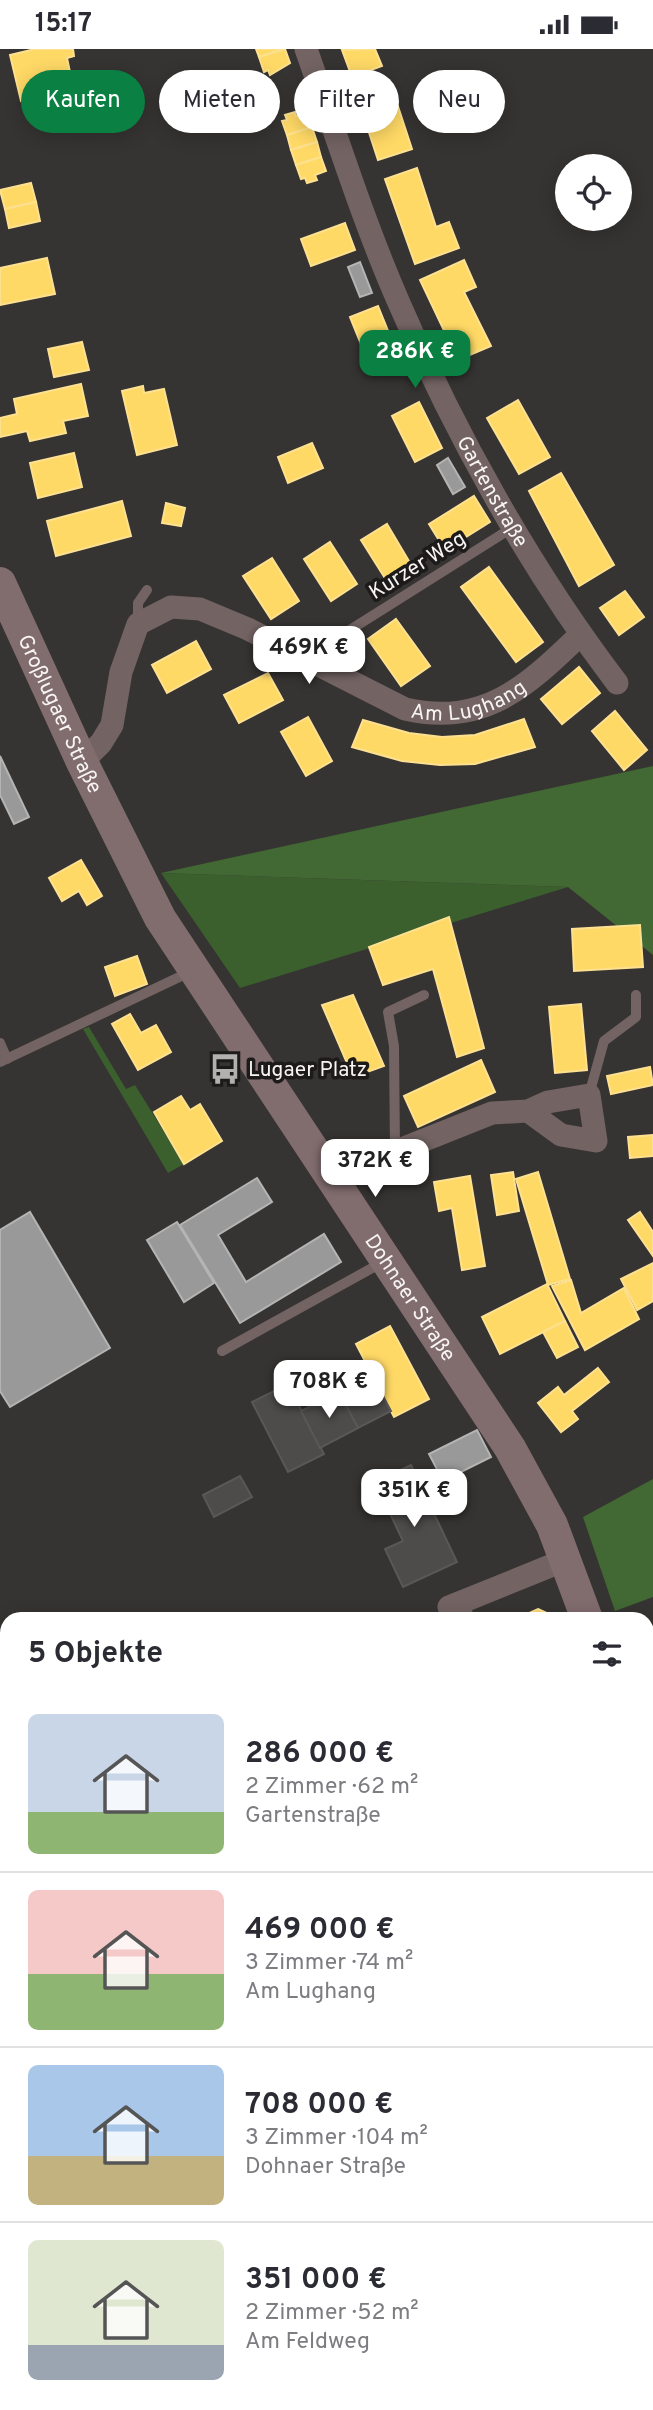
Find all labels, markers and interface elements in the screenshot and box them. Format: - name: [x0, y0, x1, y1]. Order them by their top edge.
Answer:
- text: 15:17: [35, 8, 92, 41]
- chip: Kaufen: [21, 70, 145, 133]
- chip: Mieten: [159, 70, 280, 133]
- chip: Filter: [294, 70, 399, 133]
- chip: Neu: [413, 70, 505, 133]
- map controls: [555, 154, 632, 231]
- button: locate: [555, 154, 632, 231]
- pin: 286K €: [358, 331, 472, 390]
- text: 286K €: [375, 338, 455, 367]
- street label: Gartenstraße: [449, 432, 534, 553]
- street label: Kurzer Weg: [364, 526, 471, 607]
- pin: 469K €: [252, 627, 366, 686]
- street label: Großlugaer Straße: [11, 631, 108, 798]
- text: 469K €: [269, 634, 349, 663]
- street label: Am Lughang: [409, 675, 532, 729]
- bus stop icon: Lugaer Platz: [208, 1052, 242, 1086]
- place label: Lugaer Platz: [248, 1057, 367, 1084]
- pin: 372K €: [318, 1139, 432, 1199]
- text: 372K €: [337, 1147, 413, 1176]
- street label: Dohnaer Straße: [358, 1229, 461, 1367]
- pin: 708K €: [272, 1361, 386, 1420]
- text: 708K €: [290, 1368, 368, 1397]
- pin: 351K €: [357, 1469, 471, 1529]
- text: 351K €: [377, 1477, 451, 1506]
- icon: filters: [588, 1635, 626, 1673]
- text: 5 Objekte: [28, 1636, 163, 1673]
- text: 286 000 €: [245, 1736, 394, 1773]
- icon: home: [84, 1742, 168, 1826]
- text: 2 Zimmer · 62 m²: [245, 1773, 418, 1802]
- text: Gartenstraße: [245, 1802, 381, 1831]
- text: 469 000 €: [245, 1912, 395, 1949]
- icon: home: [84, 1918, 168, 2002]
- text: 3 Zimmer · 74 m²: [245, 1949, 413, 1978]
- text: Am Lughang: [245, 1978, 376, 2007]
- text: 708 000 €: [245, 2087, 393, 2124]
- icon: home: [84, 2093, 168, 2177]
- text: 3 Zimmer · 104 m²: [245, 2124, 428, 2153]
- text: Dohnaer Straße: [245, 2153, 406, 2182]
- text: 351 000 €: [245, 2262, 387, 2299]
- icon: home: [84, 2268, 168, 2352]
- text: 2 Zimmer · 52 m²: [245, 2299, 419, 2328]
- text: Am Feldweg: [245, 2328, 370, 2357]

